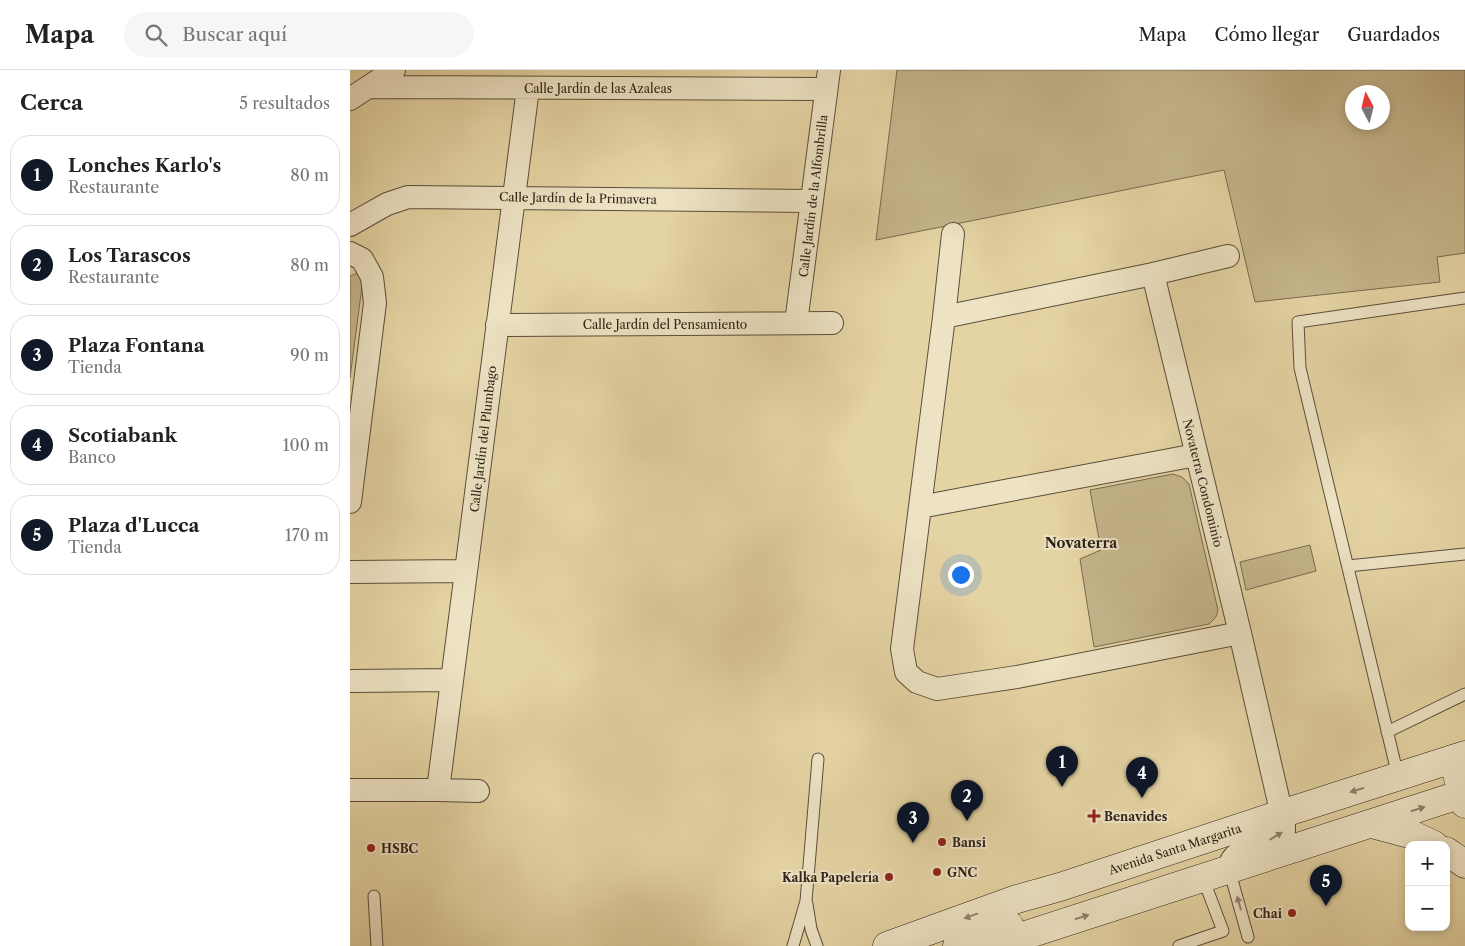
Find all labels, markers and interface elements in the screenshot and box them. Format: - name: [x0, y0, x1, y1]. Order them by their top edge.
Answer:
- search box: [124, 12, 474, 57]
- text: Mapa: [25, 20, 94, 49]
- icon: search: [142, 21, 170, 49]
- text: Buscar aquí: [182, 23, 287, 46]
- text: Mapa: [1138, 24, 1187, 46]
- text: Cómo llegar: [1215, 24, 1319, 46]
- text: Guardados: [1347, 24, 1440, 46]
- street label: Calle Jardín de las Azaleas: [524, 81, 672, 96]
- north arrow: [1345, 85, 1390, 130]
- text: Cerca: [20, 90, 83, 115]
- text: 5 resultados: [239, 93, 330, 113]
- street label: Calle Jardín de la Alfombrilla: [796, 113, 831, 278]
- text: Lonches Karlo's: [68, 154, 221, 177]
- text: 1: [33, 165, 41, 185]
- text: 80 m: [290, 165, 329, 185]
- text: Restaurante: [68, 177, 159, 197]
- street label: Calle Jardín de la Primavera: [499, 189, 658, 207]
- text: Los Tarascos: [68, 244, 191, 267]
- text: 2: [32, 255, 42, 275]
- text: 80 m: [290, 255, 329, 275]
- text: Restaurante: [68, 267, 159, 287]
- street label: Calle Jardín del Pensamiento: [583, 317, 747, 332]
- text: Plaza Fontana: [68, 334, 205, 357]
- text: 3: [32, 345, 42, 365]
- text: 90 m: [290, 345, 329, 365]
- text: Tienda: [68, 357, 122, 377]
- street label: Calle Jardín del Plumbago: [467, 365, 499, 513]
- street label: Novaterra Condominio: [1180, 417, 1226, 549]
- text: Scotiabank: [68, 424, 177, 447]
- text: 4: [32, 435, 42, 455]
- text: 100 m: [283, 435, 329, 455]
- text: Banco: [68, 447, 116, 467]
- text: Plaza d'Lucca: [68, 514, 199, 537]
- text: 5: [33, 525, 41, 545]
- text: 170 m: [285, 525, 329, 545]
- district label: Novaterra: [1045, 534, 1118, 552]
- text: Tienda: [68, 537, 122, 557]
- your location: [948, 562, 974, 588]
- pin: 1: [1046, 746, 1078, 787]
- pin: 4: [1126, 757, 1158, 798]
- pin: 2: [951, 780, 983, 821]
- one-way arrow: [1349, 786, 1364, 794]
- pin: 3: [897, 802, 929, 843]
- one-way arrow: [1411, 805, 1426, 813]
- place label: Benavides: [1104, 809, 1168, 824]
- marker: Benavides: [1088, 810, 1100, 822]
- street label: Avenida Santa Margarita: [1106, 820, 1244, 878]
- one-way arrow: [1269, 832, 1284, 840]
- place label: Bansi: [952, 835, 987, 850]
- marker: Bansi: [936, 836, 948, 848]
- place label: HSBC: [381, 841, 418, 856]
- map controls: [1405, 841, 1450, 931]
- button: +: [1405, 841, 1450, 886]
- marker: HSBC: [365, 842, 377, 854]
- place label: GNC: [947, 865, 977, 880]
- pin: 5: [1310, 865, 1342, 906]
- marker: GNC: [931, 866, 943, 878]
- place label: Kalka Papelería: [782, 870, 880, 885]
- marker: Kalka Papelería: [883, 871, 895, 883]
- button: −: [1405, 886, 1450, 931]
- one-way arrow: [1235, 895, 1243, 911]
- place label: Chai: [1253, 906, 1283, 921]
- marker: Chai: [1286, 907, 1298, 919]
- one-way arrow: [963, 913, 978, 920]
- one-way arrow: [1075, 913, 1090, 921]

